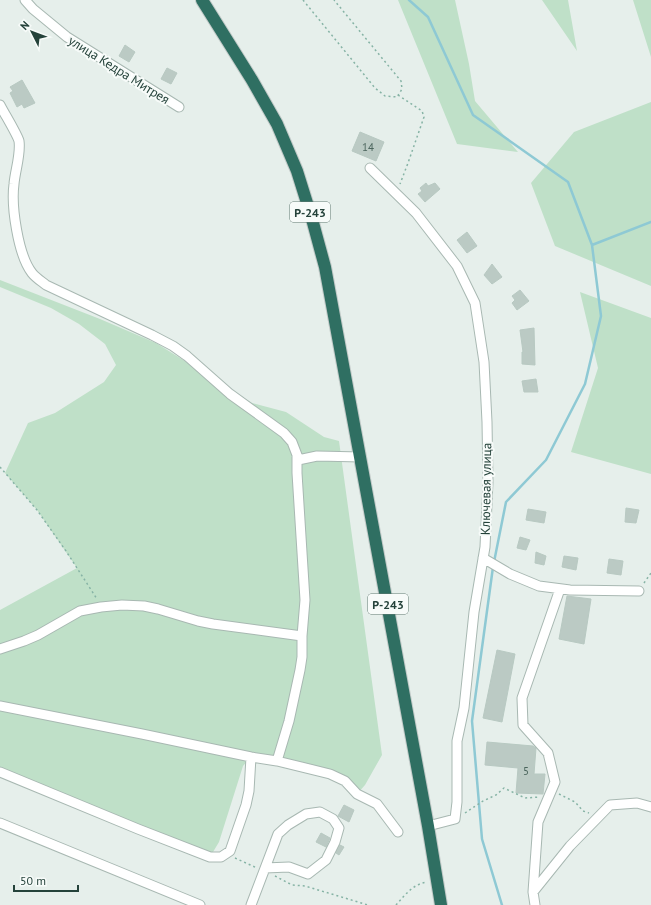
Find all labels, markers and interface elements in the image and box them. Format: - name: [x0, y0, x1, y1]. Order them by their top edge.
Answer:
- north arrow: [12, 12, 52, 52]
- text: N: [17, 18, 32, 33]
- street label: улица Кедра Митрея: [65, 32, 173, 108]
- house number: 14: [362, 140, 374, 154]
- road number: Р-243: [290, 202, 330, 222]
- street label: Ключевая улица: [477, 443, 495, 535]
- road number: Р-243: [368, 594, 408, 614]
- house number: 5: [523, 764, 529, 778]
- scale bar: [14, 867, 78, 893]
- text: 50 m: [20, 873, 46, 888]

